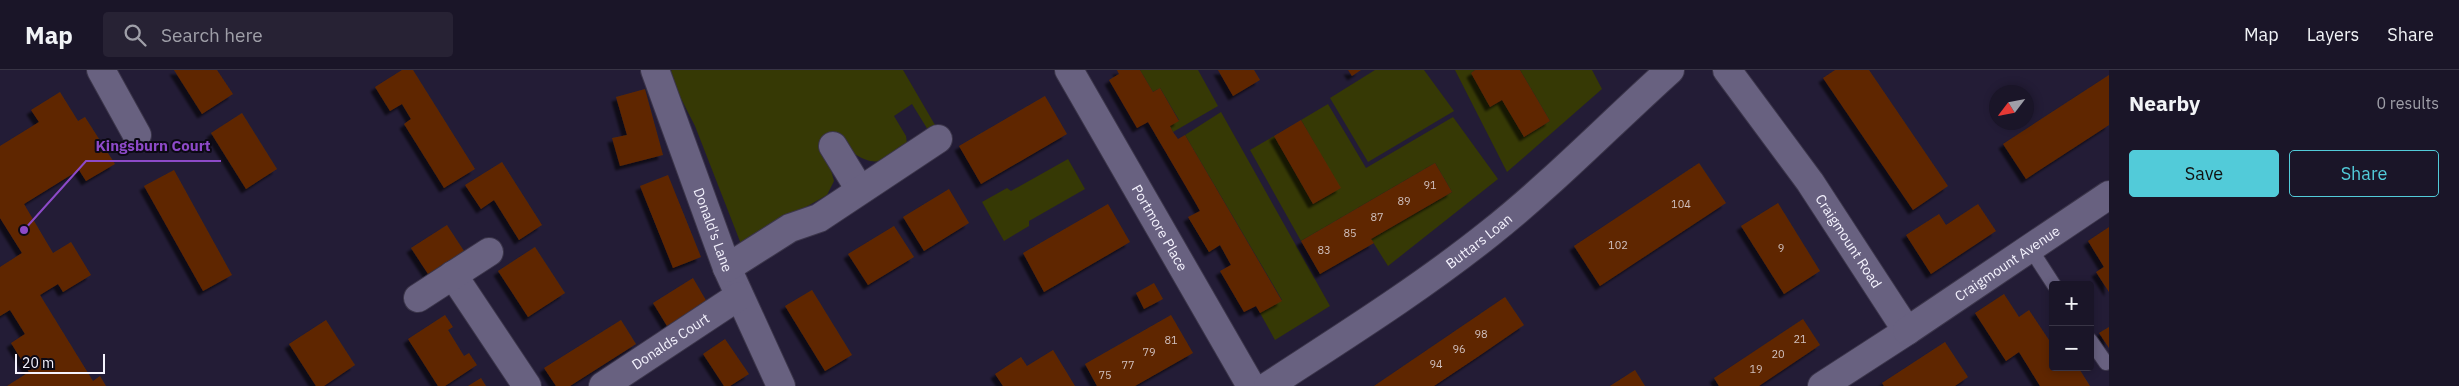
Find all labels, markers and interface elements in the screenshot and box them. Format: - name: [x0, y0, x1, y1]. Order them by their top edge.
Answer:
- search box: [103, 12, 453, 57]
- text: Map: [25, 19, 73, 51]
- icon: search: [121, 21, 149, 49]
- text: Search here: [161, 23, 263, 47]
- text: Map: [2244, 23, 2279, 46]
- text: Layers: [2307, 23, 2359, 46]
- text: Share: [2387, 23, 2434, 46]
- north arrow: [1989, 85, 2034, 130]
- text: Nearby: [2129, 89, 2200, 117]
- text: 0 results: [2376, 93, 2439, 113]
- callout: Kingsburn Court: [86, 131, 221, 161]
- text: Kingsburn Court: [95, 136, 211, 155]
- button: Save: [2129, 150, 2279, 197]
- button: Share: [2289, 150, 2439, 197]
- house number: 91: [1423, 178, 1437, 192]
- street label: Portmore Place: [1128, 181, 1192, 274]
- street label: Donald's Lane: [690, 185, 737, 275]
- street label: Craigmount Road: [1811, 191, 1886, 292]
- house number: 89: [1397, 194, 1411, 208]
- house number: 104: [1671, 197, 1691, 211]
- house number: 87: [1370, 210, 1384, 224]
- street label: Buttars Loan: [1442, 210, 1516, 273]
- street label: Craigmount Avenue: [1951, 221, 2064, 305]
- house number: 85: [1343, 226, 1357, 240]
- house number: 102: [1608, 238, 1628, 252]
- house number: 9: [1778, 241, 1784, 255]
- house number: 83: [1317, 243, 1331, 257]
- map controls: [2049, 281, 2094, 371]
- button: +: [2049, 281, 2094, 326]
- street label: Donalds Court: [628, 309, 713, 373]
- button: −: [2049, 326, 2094, 371]
- house number: 98: [1474, 327, 1488, 341]
- house number: 21: [1793, 332, 1807, 346]
- house number: 81: [1164, 333, 1178, 347]
- house number: 96: [1452, 342, 1466, 356]
- house number: 79: [1142, 345, 1156, 359]
- house number: 20: [1771, 347, 1785, 361]
- scale bar: [15, 351, 105, 374]
- text: 20 m: [22, 354, 54, 372]
- house number: 94: [1429, 357, 1443, 371]
- house number: 77: [1121, 358, 1135, 372]
- house number: 19: [1749, 362, 1763, 376]
- house number: 75: [1098, 368, 1112, 382]

